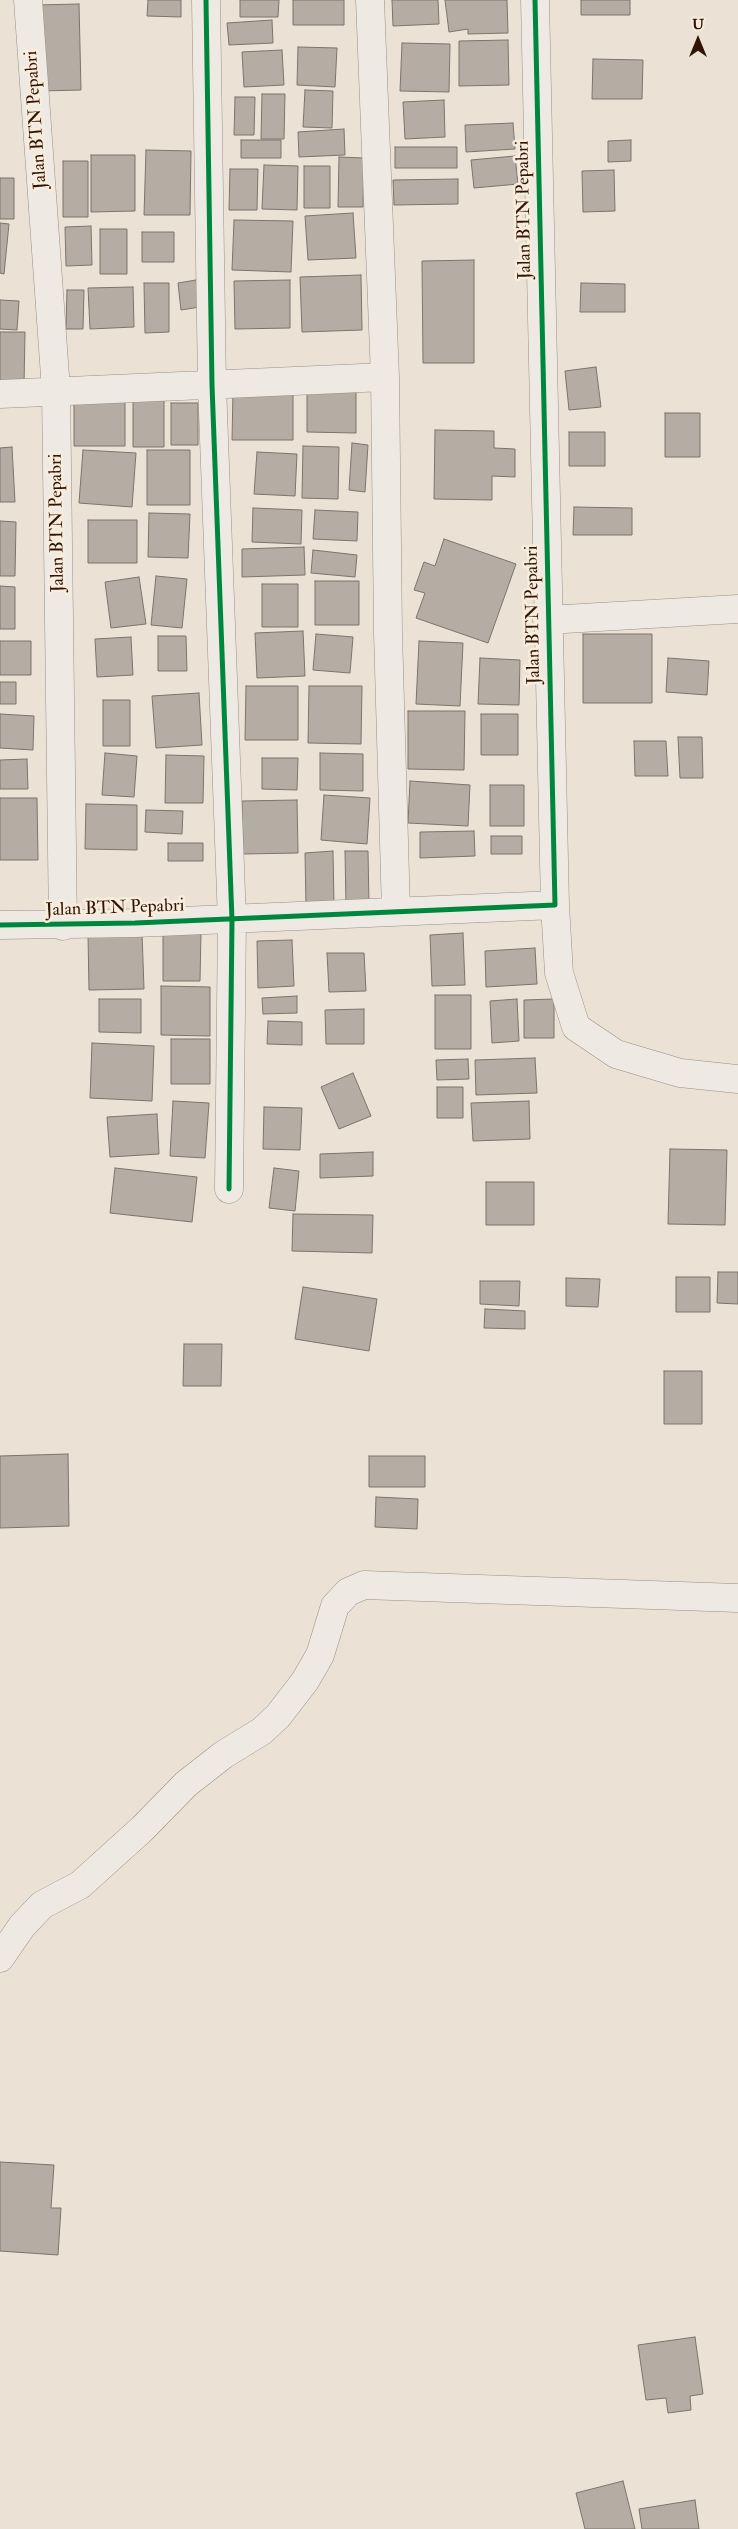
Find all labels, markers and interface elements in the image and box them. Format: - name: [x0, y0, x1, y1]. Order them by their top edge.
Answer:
- north arrow: [673, 15, 723, 65]
- text: U: [692, 16, 704, 33]
- street label: Jalan BTN Pepabri: [21, 50, 53, 190]
- street label: Jalan BTN Pepabri: [513, 140, 537, 280]
- street label: Jalan BTN Pepabri: [46, 453, 70, 593]
- street label: Jalan BTN Pepabri: [522, 545, 546, 685]
- street label: Jalan BTN Pepabri: [45, 896, 185, 922]

